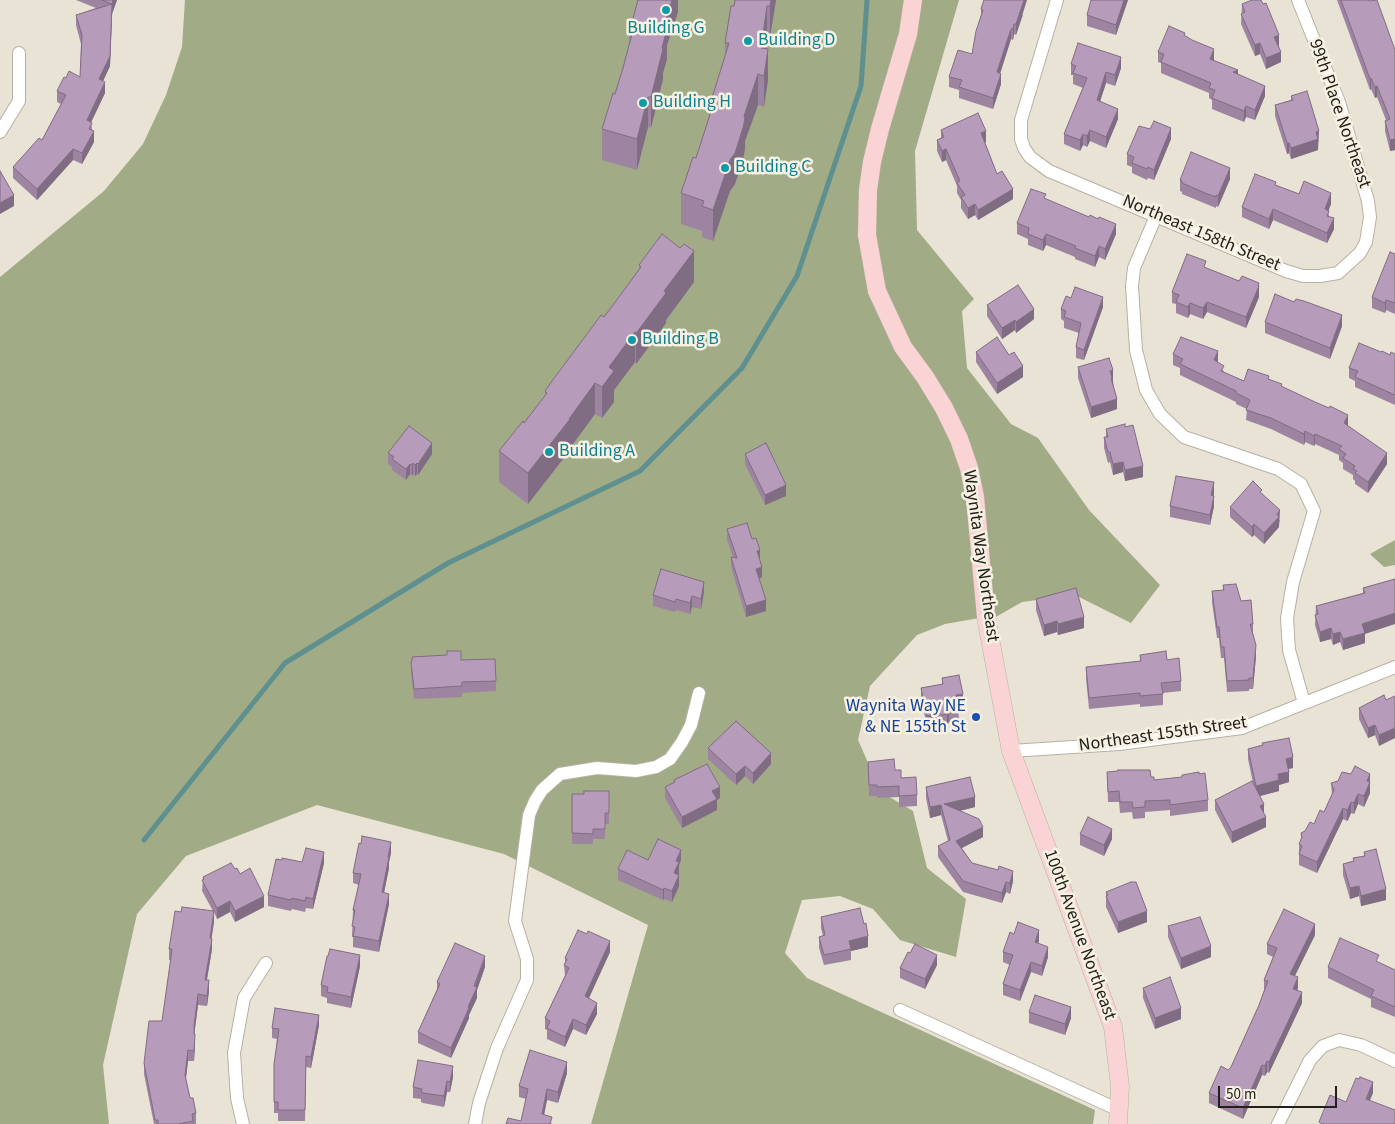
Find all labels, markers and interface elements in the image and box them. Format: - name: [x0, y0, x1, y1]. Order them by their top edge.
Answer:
- marker: Building G: [660, 4, 672, 16]
- place label: Building G: [627, 18, 705, 40]
- place label: Building D: [758, 30, 835, 52]
- marker: Building D: [742, 35, 754, 47]
- street label: 99th Place Northeast: [1303, 37, 1375, 191]
- place label: Building H: [653, 92, 731, 114]
- marker: Building H: [637, 97, 649, 109]
- place label: Building C: [735, 157, 812, 179]
- marker: Building C: [719, 162, 731, 174]
- street label: Northeast 158th Street: [1119, 191, 1283, 277]
- place label: Building B: [642, 329, 719, 351]
- marker: Building B: [626, 334, 638, 346]
- place label: Building A: [559, 441, 635, 463]
- marker: Building A: [543, 446, 555, 458]
- street label: Waynita Way Northeast: [957, 469, 1003, 643]
- place label: Waynita Way NE & NE 155th St: [846, 696, 966, 739]
- marker: Waynita Way NE & NE 155th St: [970, 711, 982, 723]
- street label: Northeast 155th Street: [1078, 713, 1248, 757]
- street label: 100th Avenue Northeast: [1038, 847, 1120, 1023]
- scale bar: [1220, 1076, 1339, 1108]
- text: 50 m: [1226, 1084, 1256, 1105]

